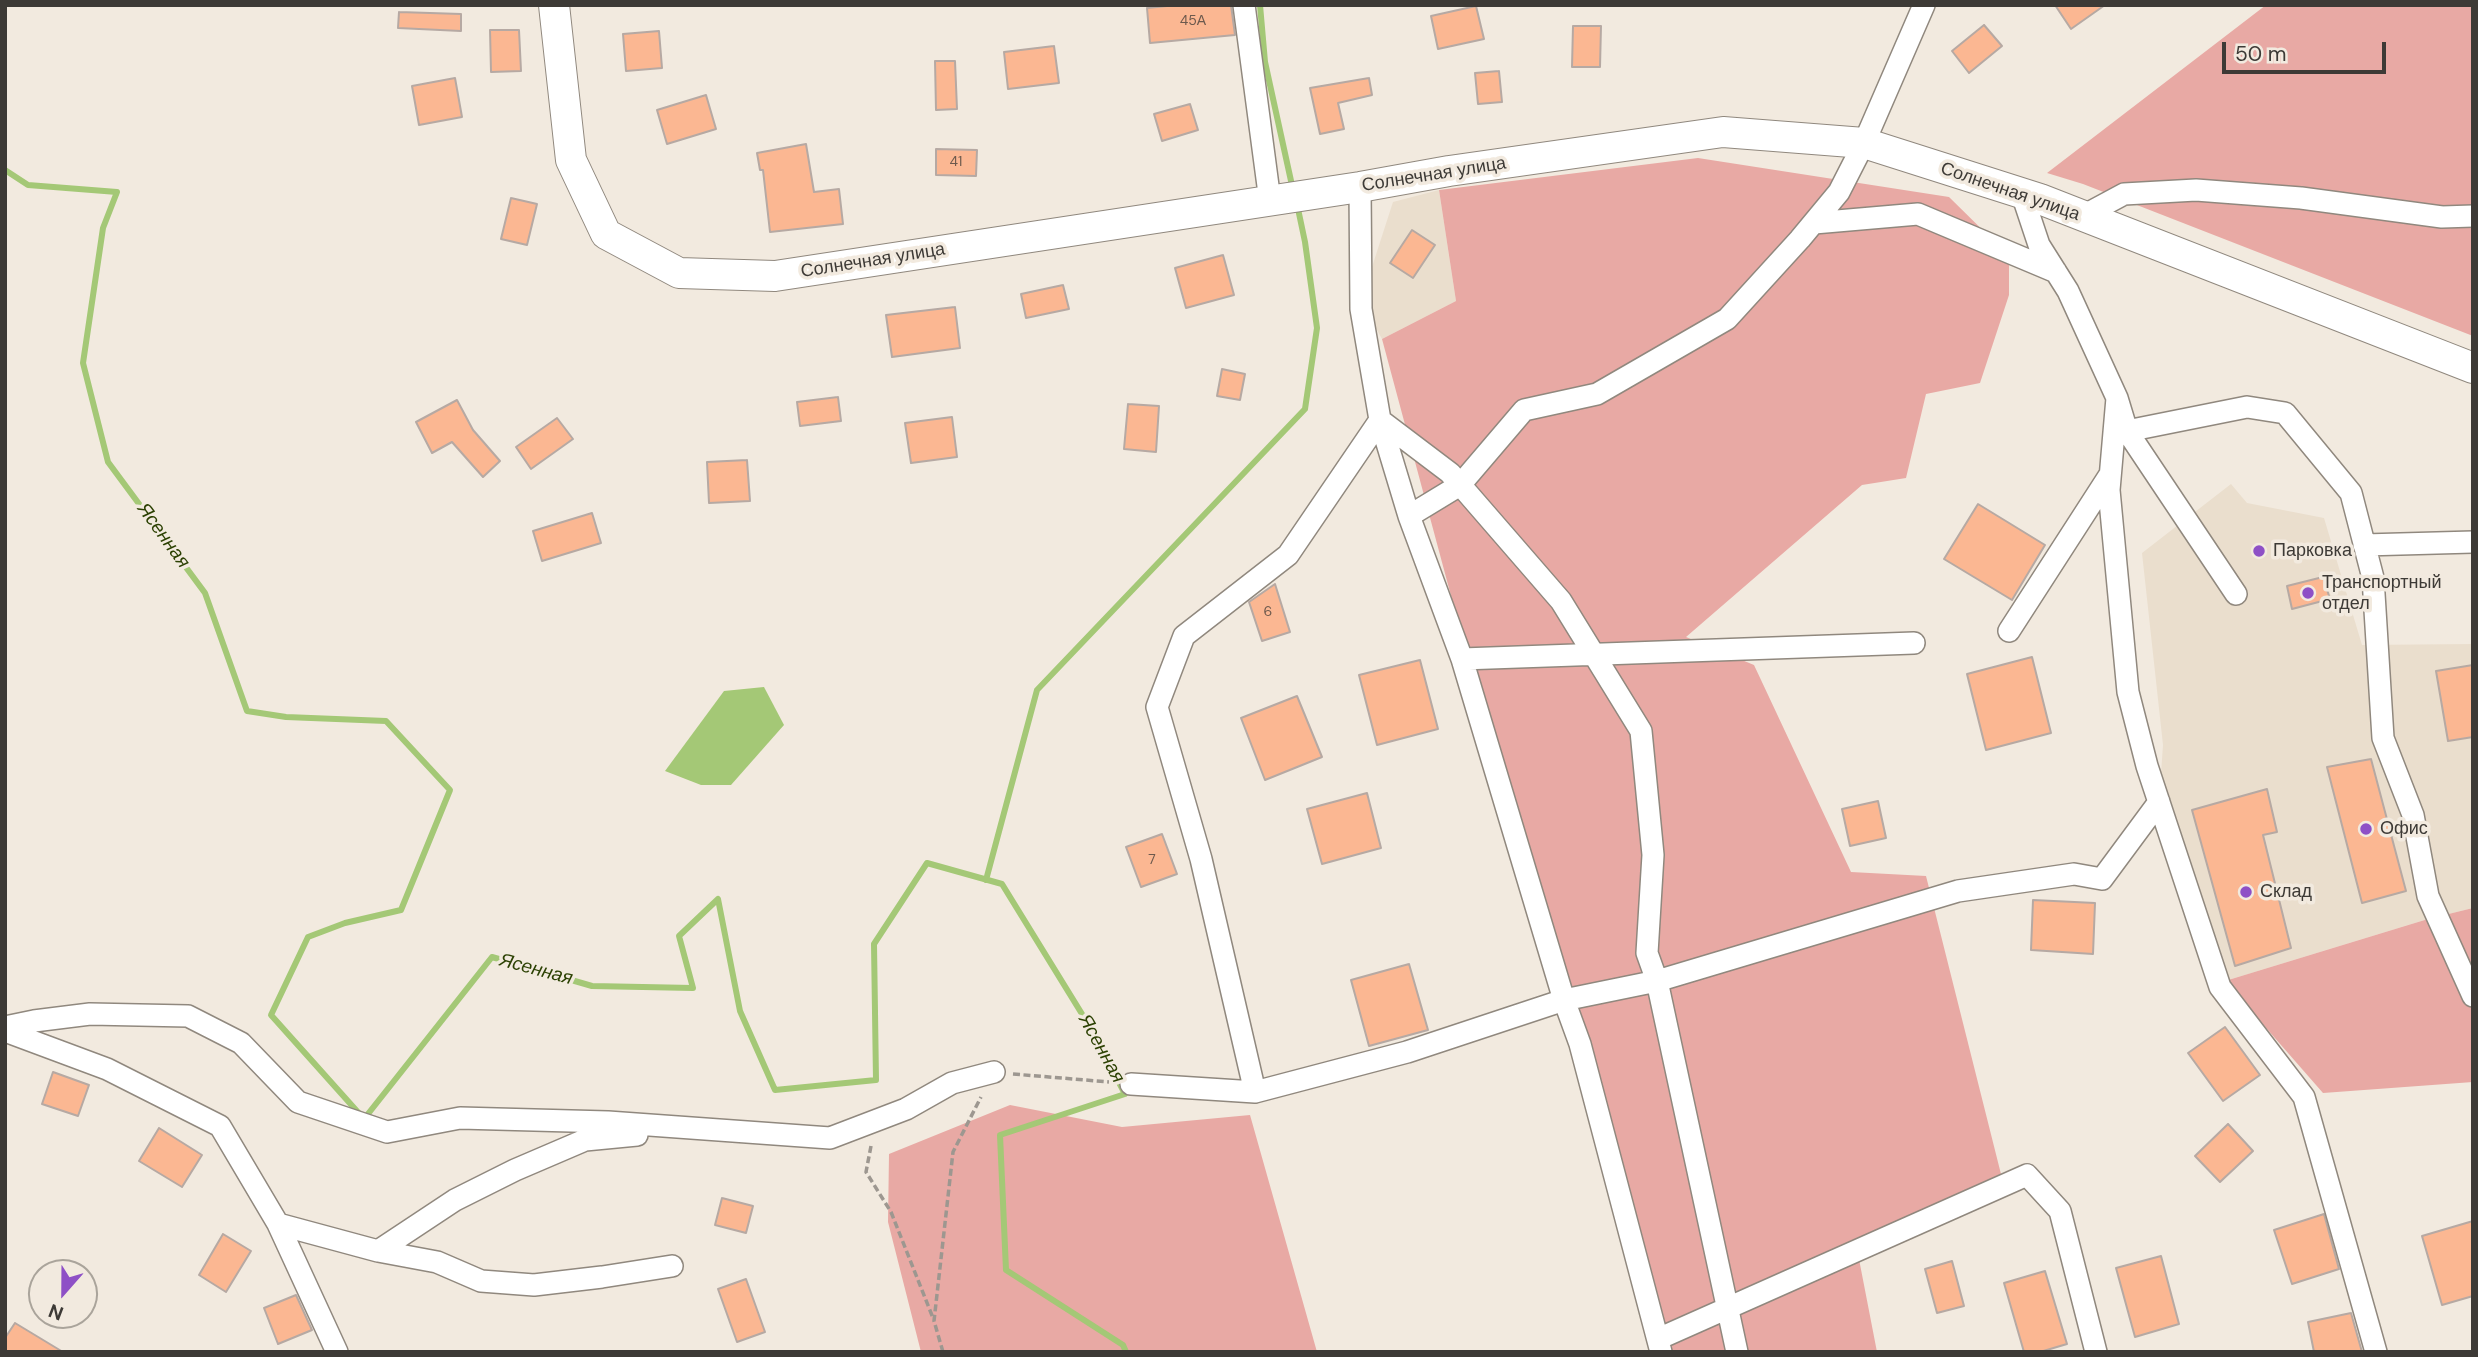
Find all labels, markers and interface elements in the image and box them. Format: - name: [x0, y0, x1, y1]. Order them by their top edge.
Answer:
- house number: 45А: [1180, 13, 1206, 29]
- scale bar: [2226, 28, 2390, 72]
- text: 50 m: [2235, 40, 2286, 68]
- street label: Солнечная улица: [1360, 153, 1508, 197]
- house number: 41: [950, 154, 962, 170]
- street label: Солнечная улица: [1938, 158, 2082, 226]
- street label: Солнечная улица: [799, 239, 947, 283]
- water label: Ясенная: [132, 499, 194, 573]
- place label: Парковка: [2273, 540, 2352, 562]
- marker: Парковка: [2251, 543, 2267, 559]
- place label: Транспортный отдел: [2322, 572, 2441, 614]
- marker: Транспортный отдел: [2300, 585, 2316, 601]
- house number: 6: [1264, 604, 1272, 620]
- place label: Офис: [2380, 818, 2428, 840]
- marker: Офис: [2358, 821, 2374, 837]
- house number: 7: [1148, 852, 1156, 868]
- place label: Склад: [2260, 881, 2312, 903]
- marker: Склад: [2238, 884, 2254, 900]
- water label: Ясенная: [497, 949, 575, 991]
- water label: Ясенная: [1073, 1011, 1129, 1087]
- north arrow: [28, 1259, 98, 1329]
- text: N: [45, 1298, 67, 1326]

